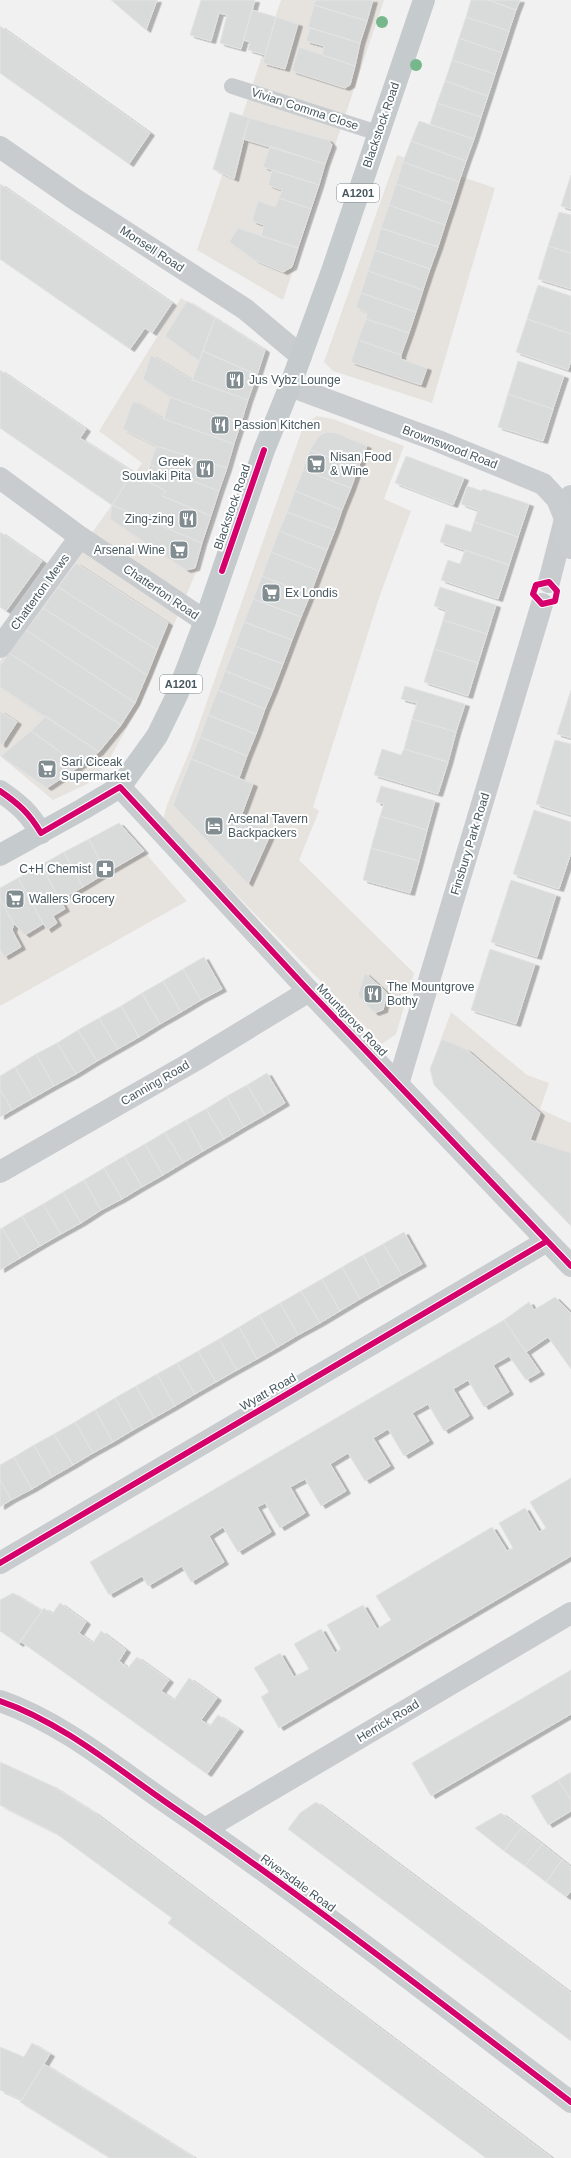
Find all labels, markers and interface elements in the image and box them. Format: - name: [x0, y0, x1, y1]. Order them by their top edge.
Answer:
- street label: Blackstock Road: [360, 80, 402, 170]
- street label: Vivian Comma Close: [250, 85, 361, 133]
- road number: A1201: [337, 184, 379, 202]
- street label: Monsell Road: [117, 223, 187, 275]
- restaurant icon: Jus Vybz Lounge: [224, 369, 246, 391]
- place label: Jus Vybz Lounge: [249, 373, 341, 387]
- restaurant icon: Passion Kitchen: [209, 414, 231, 436]
- place label: Passion Kitchen: [234, 418, 320, 432]
- street label: Brownswood Road: [400, 422, 500, 472]
- place label: Nisan Food & Wine: [330, 450, 391, 478]
- supermarket icon: Nisan Food & Wine: [305, 453, 327, 475]
- place label: Greek Souvlaki Pita: [122, 455, 192, 483]
- restaurant icon: Greek Souvlaki Pita: [194, 458, 216, 480]
- street label: Blackstock Road: [211, 462, 253, 552]
- restaurant icon: Zing-zing: [177, 508, 199, 530]
- place label: Zing-zing: [125, 512, 174, 526]
- supermarket icon: Arsenal Wine: [168, 539, 190, 561]
- place label: Arsenal Wine: [94, 543, 165, 557]
- street label: Chatterton Mews: [8, 551, 72, 633]
- street label: Chatterton Road: [121, 562, 201, 622]
- supermarket icon: Ex Londis: [260, 582, 282, 604]
- place label: Ex Londis: [285, 586, 338, 600]
- road number: A1201: [160, 675, 202, 693]
- place label: Sari Ciceak Supermarket: [61, 755, 130, 783]
- supermarket icon: Sari Ciceak Supermarket: [36, 758, 58, 780]
- street label: Finsbury Park Road: [448, 791, 492, 897]
- place label: Arsenal Tavern Backpackers: [228, 812, 308, 840]
- hotel icon: Arsenal Tavern Backpackers: [203, 815, 225, 837]
- pharmacy icon: C+H Chemist: [94, 858, 116, 880]
- place label: C+H Chemist: [19, 862, 92, 876]
- supermarket icon: Wallers Grocery: [4, 888, 26, 910]
- place label: Wallers Grocery: [29, 892, 115, 906]
- place label: The Mountgrove Bothy: [387, 980, 475, 1008]
- street label: Mountgrove Road: [314, 981, 390, 1059]
- restaurant icon: The Mountgrove Bothy: [362, 983, 384, 1005]
- street label: Canning Road: [118, 1058, 192, 1108]
- street label: Wyatt Road: [237, 1370, 299, 1414]
- street label: Herrick Road: [354, 1697, 422, 1745]
- street label: Riversdale Road: [258, 1851, 338, 1915]

